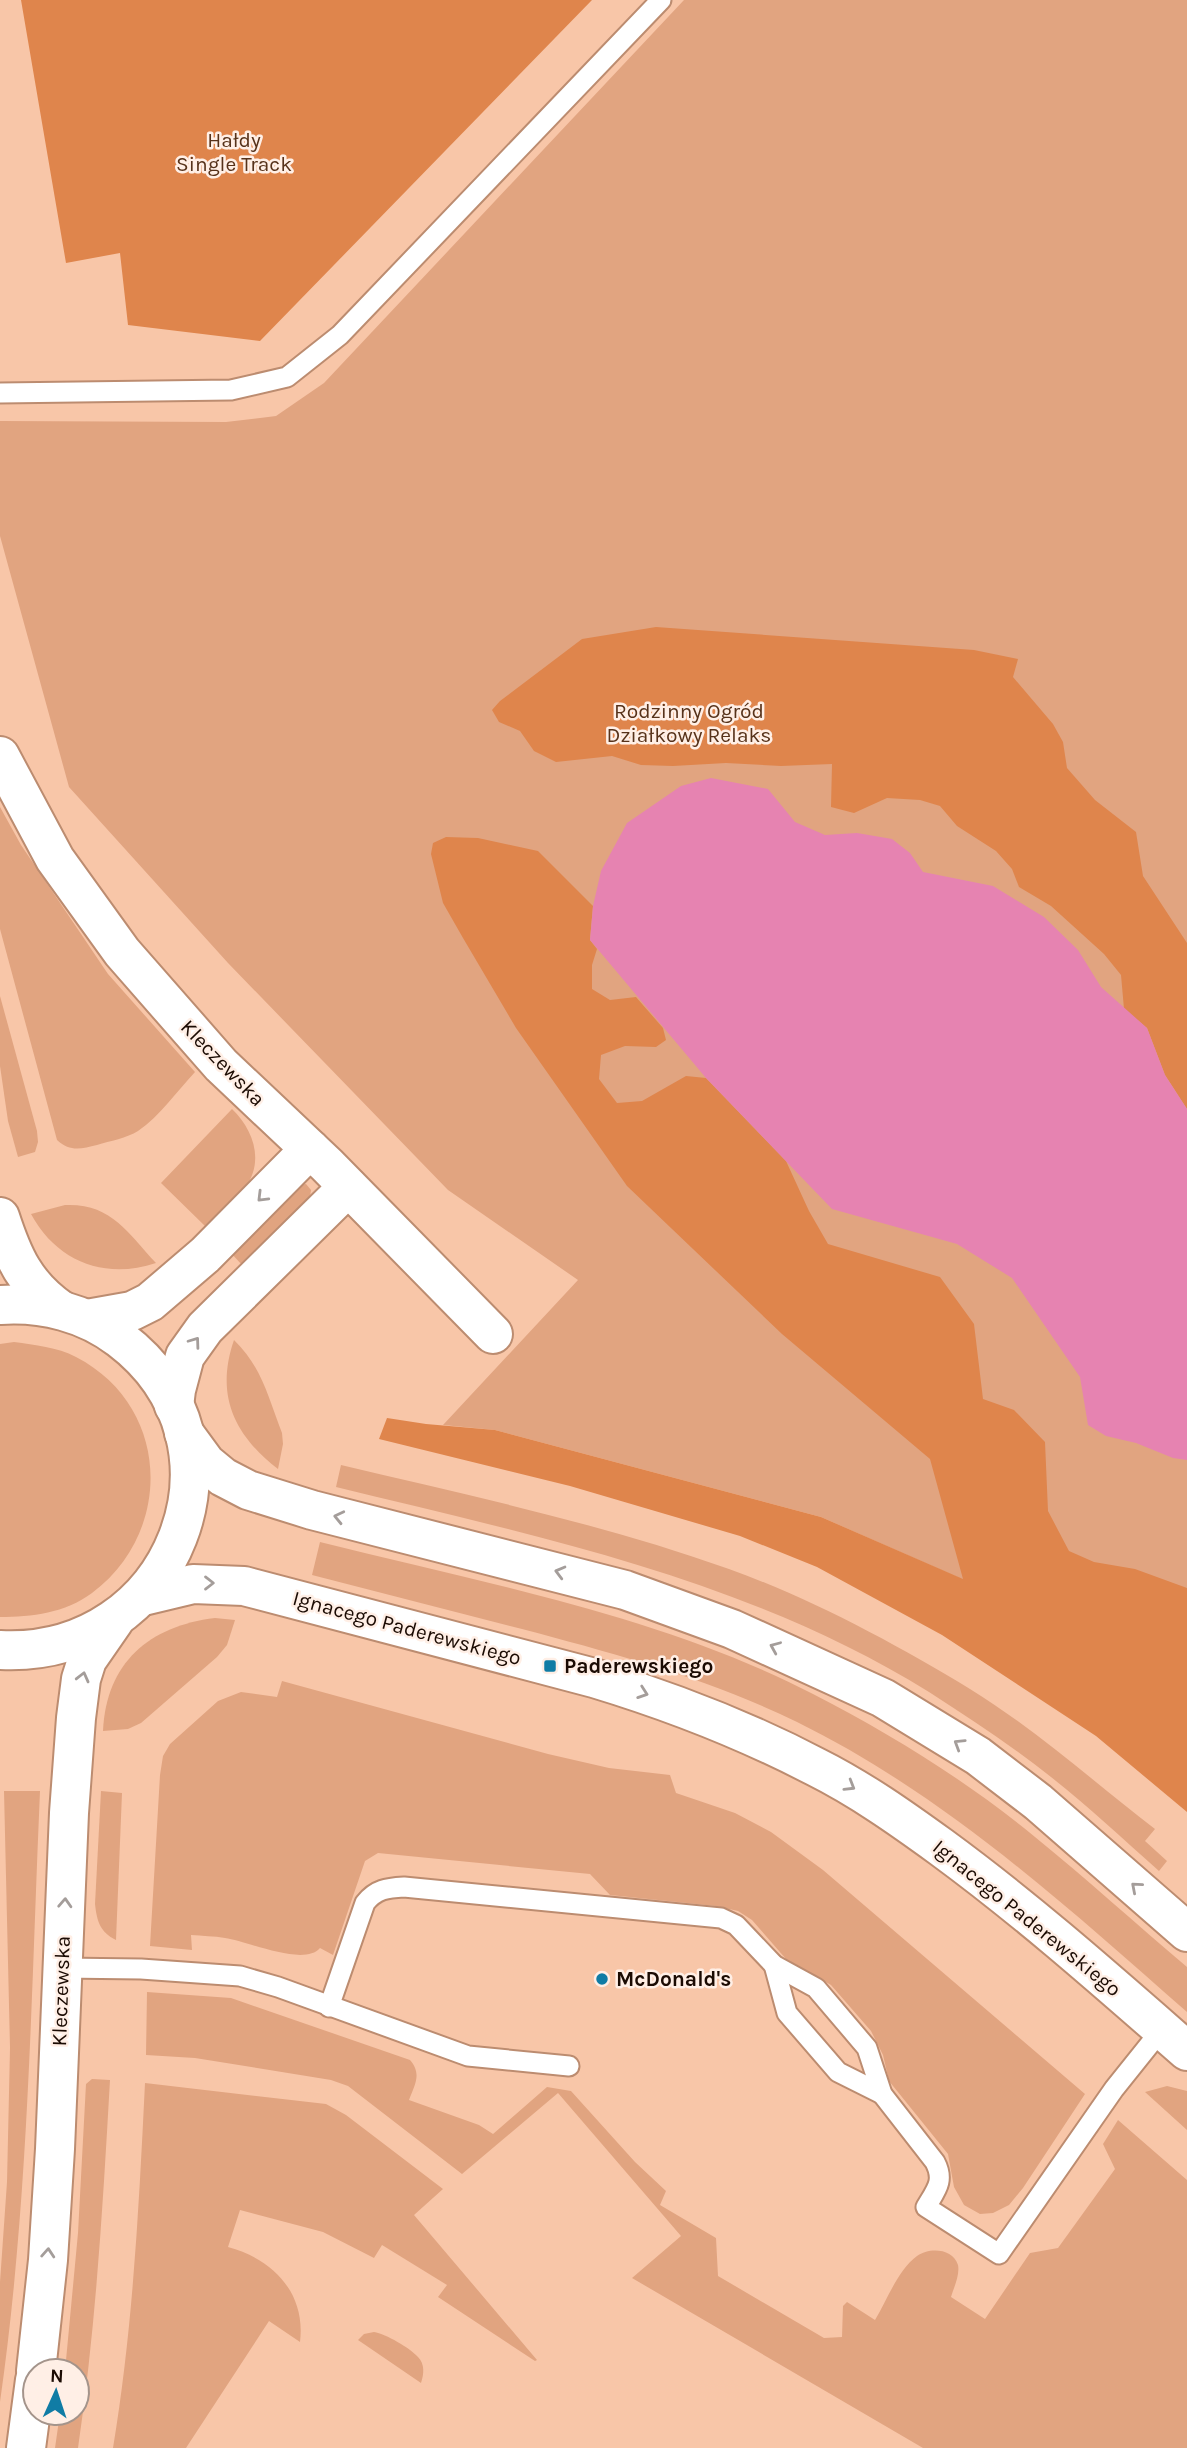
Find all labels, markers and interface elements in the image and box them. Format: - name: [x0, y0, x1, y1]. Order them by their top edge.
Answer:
- park label: Hałdy Single Track: [176, 128, 292, 176]
- park label: Rodzinny Ogród Działkowy Relaks: [607, 699, 771, 747]
- street label: Kleczewska: [176, 1015, 270, 1111]
- one-way arrow: [257, 1189, 270, 1202]
- one-way arrow: [186, 1337, 199, 1350]
- one-way arrow: [333, 1511, 345, 1525]
- one-way arrow: [554, 1566, 566, 1580]
- one-way arrow: [204, 1576, 215, 1591]
- street label: Ignacego Paderewskiego: [290, 1586, 524, 1670]
- one-way arrow: [769, 1641, 782, 1655]
- place label: Paderewskiego: [564, 1654, 713, 1678]
- marker: Paderewskiego: [542, 1658, 558, 1674]
- one-way arrow: [75, 1671, 89, 1683]
- one-way arrow: [636, 1685, 648, 1699]
- one-way arrow: [953, 1740, 966, 1753]
- one-way arrow: [842, 1778, 855, 1791]
- street label: Ignacego Paderewskiego: [928, 1835, 1126, 2001]
- one-way arrow: [1131, 1883, 1144, 1895]
- one-way arrow: [57, 1898, 72, 1909]
- street label: Kleczewska: [47, 1935, 75, 2047]
- place label: McDonald's: [616, 1967, 731, 1991]
- marker: McDonald's: [594, 1971, 610, 1987]
- one-way arrow: [40, 2247, 55, 2258]
- north arrow: [21, 2357, 91, 2427]
- text: N: [49, 2365, 64, 2387]

